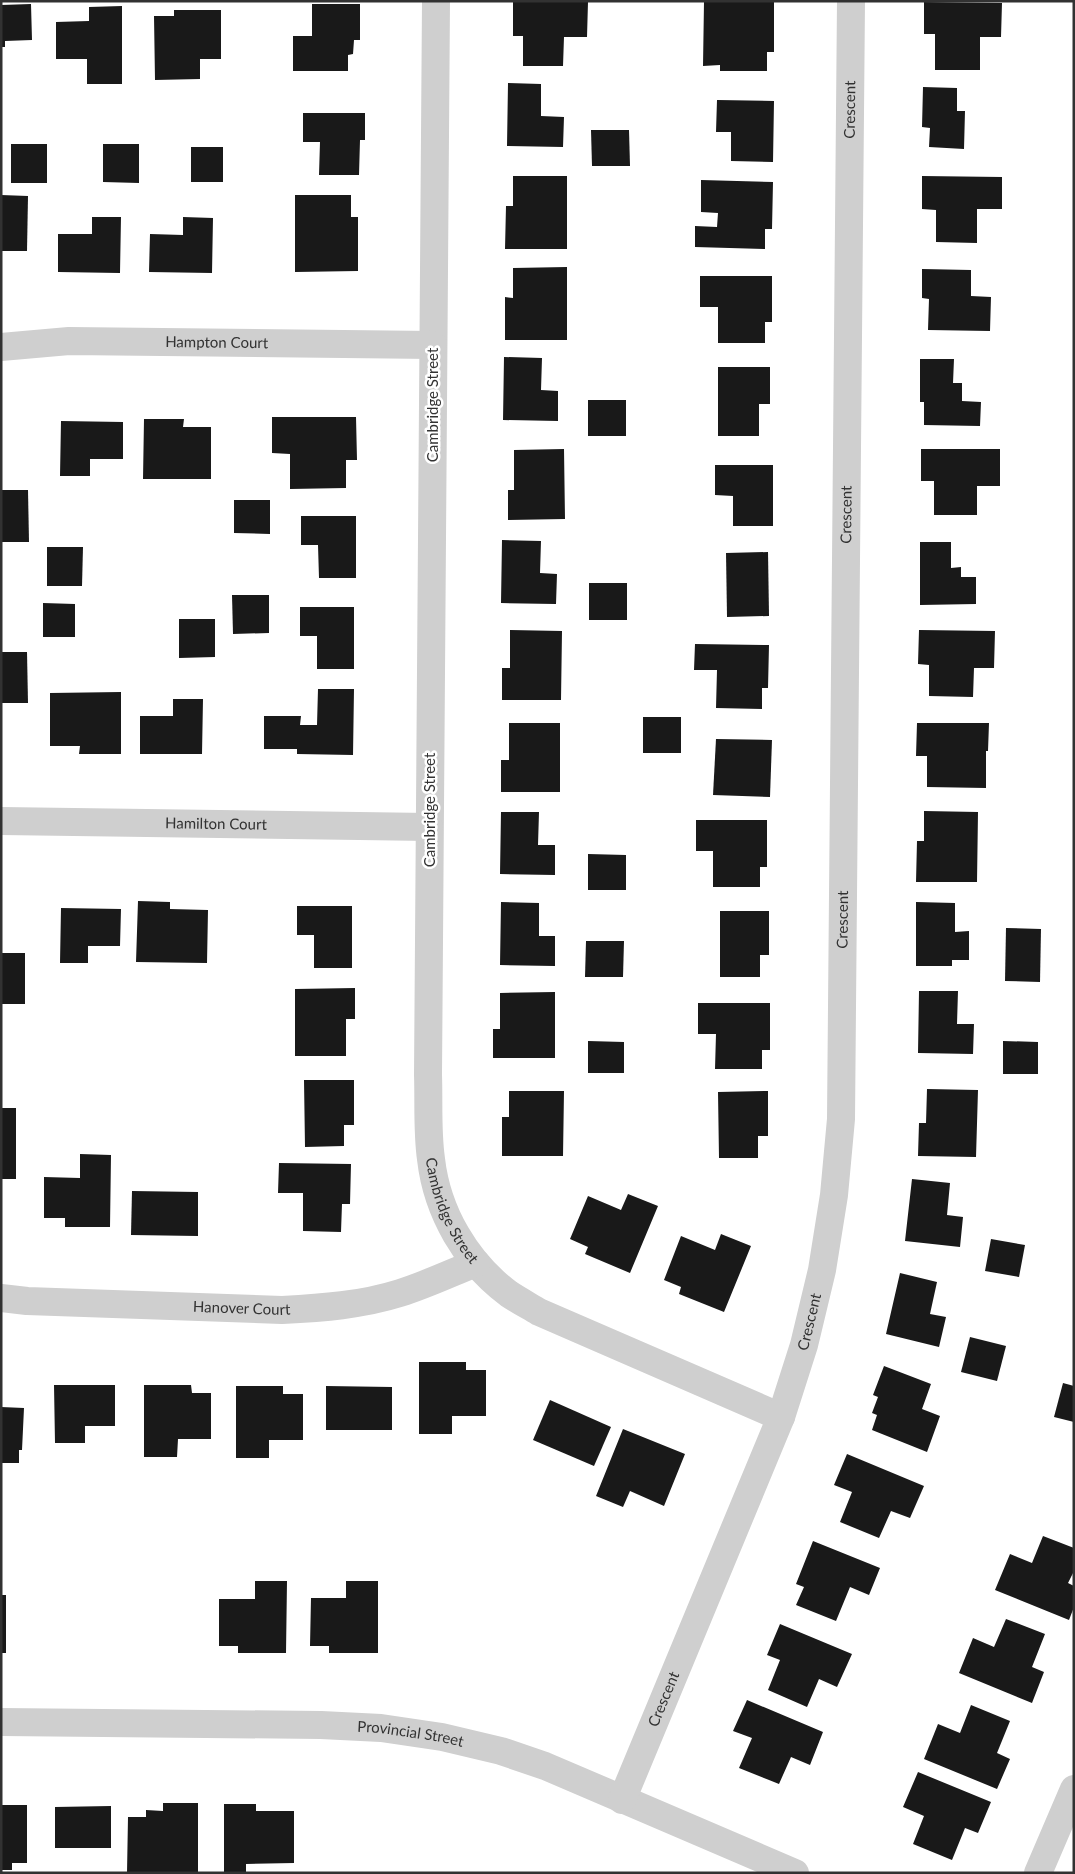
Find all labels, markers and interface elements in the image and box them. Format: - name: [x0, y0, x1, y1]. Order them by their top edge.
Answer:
- street label: Crescent: [840, 80, 858, 139]
- street label: Hampton Court: [165, 332, 269, 351]
- street label: Cambridge Street: [423, 347, 441, 462]
- street label: Crescent: [836, 485, 855, 544]
- street label: Cambridge Street: [420, 752, 438, 867]
- street label: Hamilton Court: [165, 813, 268, 833]
- street label: Crescent: [833, 890, 851, 949]
- street label: Cambridge Street: [423, 1156, 483, 1267]
- street label: Crescent: [793, 1291, 824, 1353]
- street label: Hanover Court: [193, 1297, 291, 1318]
- street label: Crescent: [643, 1668, 683, 1729]
- street label: Provincial Street: [357, 1717, 466, 1750]

